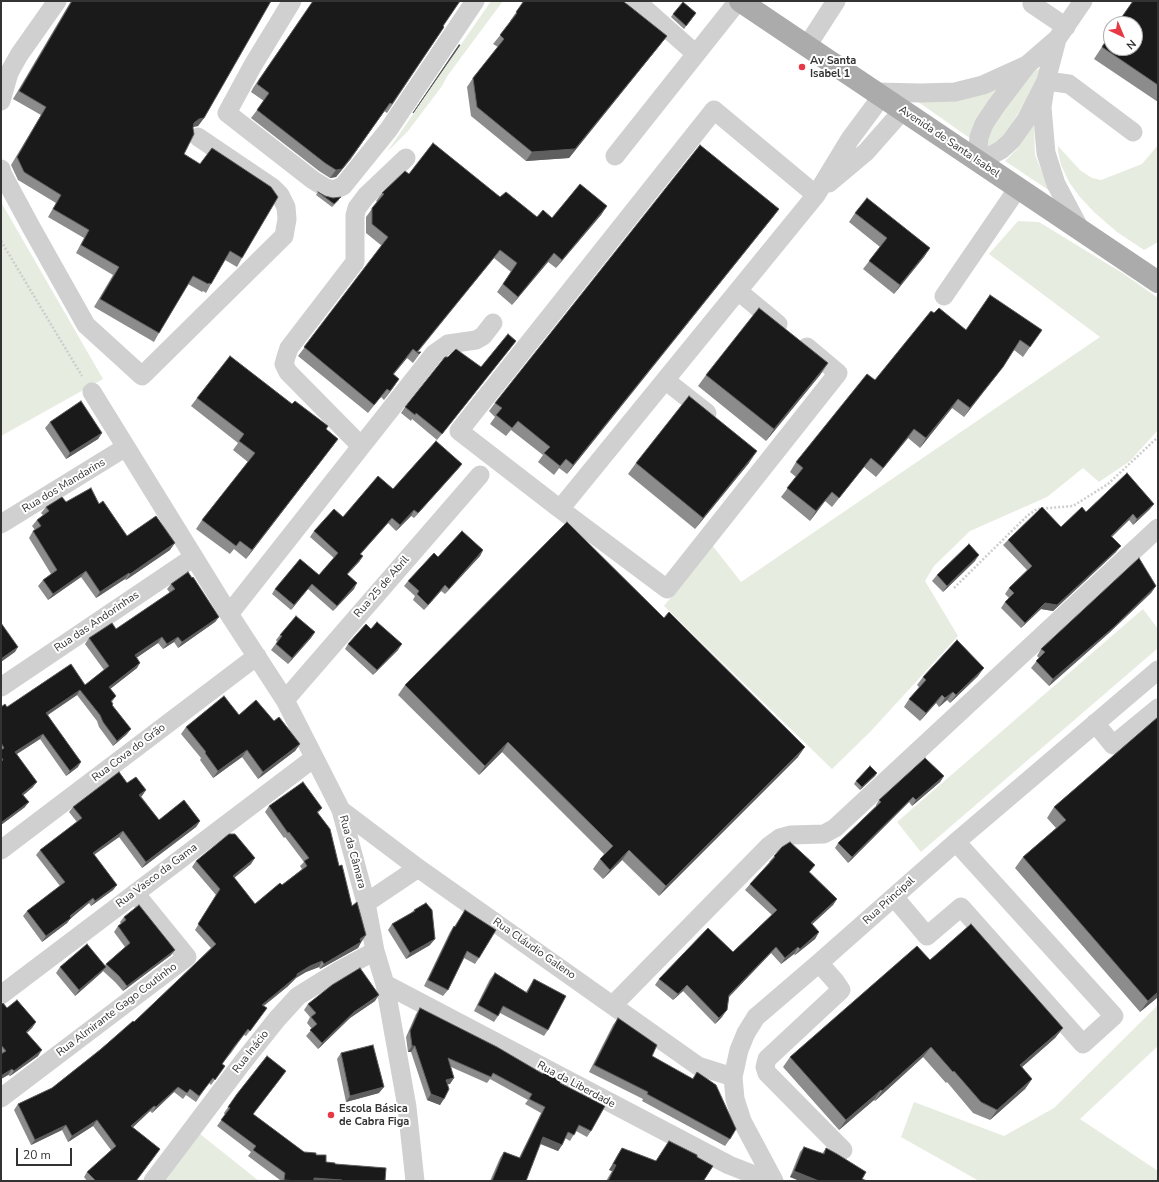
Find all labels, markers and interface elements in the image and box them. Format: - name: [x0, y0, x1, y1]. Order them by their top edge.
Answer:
- north arrow: [1103, 16, 1143, 56]
- text: N: [1123, 36, 1139, 53]
- place label: Av Santa Isabel 1: [810, 54, 856, 80]
- marker: Av Santa Isabel 1: [797, 62, 807, 72]
- street label: Avenida de Santa Isabel: [896, 103, 1002, 181]
- street label: Rua dos Mandarins: [20, 456, 108, 516]
- street label: Rua 25 de Abril: [352, 553, 412, 621]
- street label: Rua das Andorinhas: [52, 589, 142, 655]
- street label: Rua Cova do Grão: [90, 721, 168, 785]
- street label: Rua da Câmara: [336, 814, 368, 890]
- street label: Rua Vasco da Gama: [114, 841, 200, 911]
- street label: Rua Principal: [860, 874, 918, 928]
- street label: Rua Cláudio Galeno: [490, 915, 578, 983]
- street label: Rua Almirante Gago Coutinho: [54, 960, 180, 1060]
- street label: Rua Inácio: [230, 1028, 272, 1076]
- street label: Rua da Liberdade: [535, 1059, 617, 1111]
- place label: Escola Básica de Cabra Figa: [339, 1102, 409, 1128]
- marker: Escola Básica de Cabra Figa: [326, 1110, 336, 1120]
- scale bar: [18, 1140, 74, 1166]
- text: 20 m: [23, 1147, 51, 1163]

